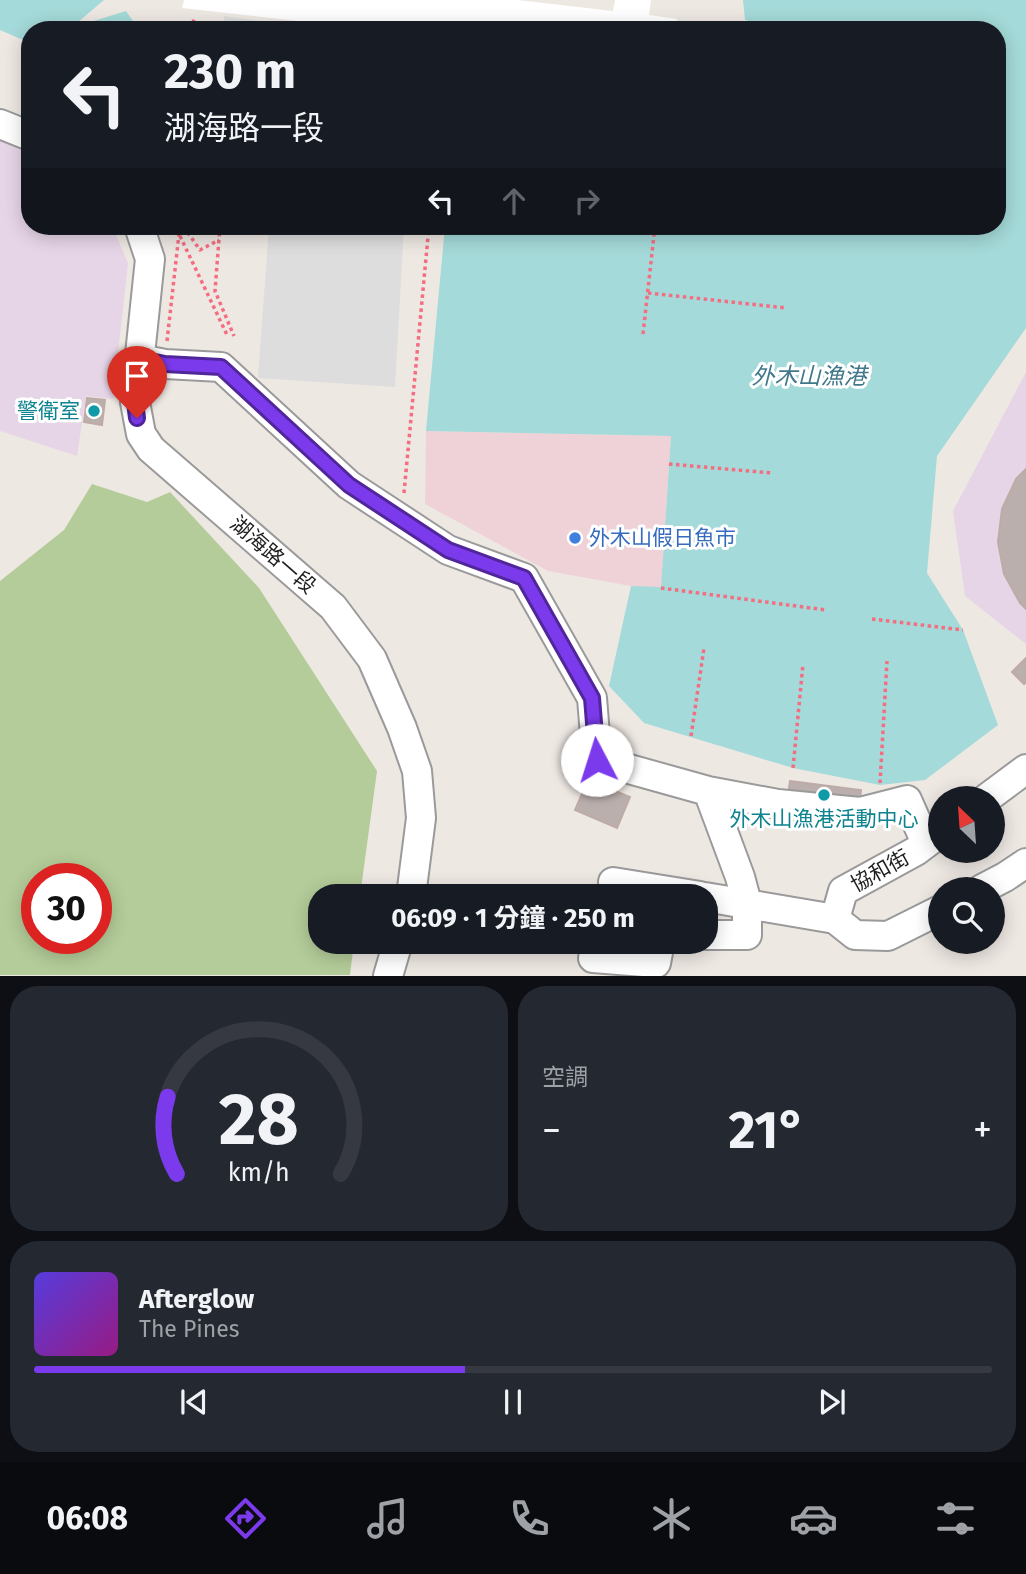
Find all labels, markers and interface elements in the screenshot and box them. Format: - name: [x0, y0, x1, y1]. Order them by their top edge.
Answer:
- text: 230 m: [164, 42, 296, 101]
- icon: left: [49, 49, 140, 140]
- text: 湖海路一段: [164, 109, 324, 147]
- icon: left: [422, 182, 460, 220]
- icon: ahead: [495, 182, 533, 220]
- icon: right: [568, 182, 606, 220]
- pin: [107, 346, 167, 418]
- icon: arrive: [118, 357, 156, 395]
- water label: 外木山漁港: [752, 362, 870, 390]
- place label: 警衛室: [17, 398, 80, 424]
- marker: 警衛室: [86, 403, 102, 419]
- street label: 湖海路一段: [225, 511, 321, 599]
- place label: 外木山假日魚市: [589, 525, 736, 551]
- marker: 外木山假日魚市: [567, 530, 583, 546]
- position arrow: [560, 723, 634, 797]
- north arrow: [928, 786, 1004, 863]
- map controls: [928, 786, 1005, 954]
- marker: 外木山漁港活動中心: [816, 787, 832, 803]
- place label: 外木山漁港活動中心: [730, 806, 919, 832]
- street label: 協和街: [846, 844, 914, 898]
- speed limit sign: 30: [21, 863, 112, 954]
- button: search: [928, 877, 1005, 954]
- text: 06:09 · 1 分鐘 · 250 m: [391, 903, 635, 934]
- text: 空調: [542, 1063, 588, 1091]
- text: 28: [219, 1077, 299, 1164]
- text: 21°: [729, 1099, 806, 1162]
- text: −: [542, 1107, 561, 1153]
- text: +: [973, 1107, 992, 1153]
- text: km/h: [228, 1158, 290, 1188]
- text: Afterglow: [139, 1284, 254, 1315]
- text: The Pines: [139, 1315, 240, 1343]
- icon: previous: [175, 1383, 213, 1421]
- icon: pause: [494, 1383, 532, 1421]
- icon: next: [813, 1383, 851, 1421]
- icon: directions: [221, 1494, 270, 1543]
- icon: music: [363, 1494, 412, 1543]
- icon: phone: [505, 1494, 554, 1543]
- icon: climate: [647, 1494, 696, 1543]
- icon: car: [789, 1494, 838, 1543]
- icon: filters: [931, 1494, 980, 1543]
- text: 06:08: [46, 1499, 128, 1537]

